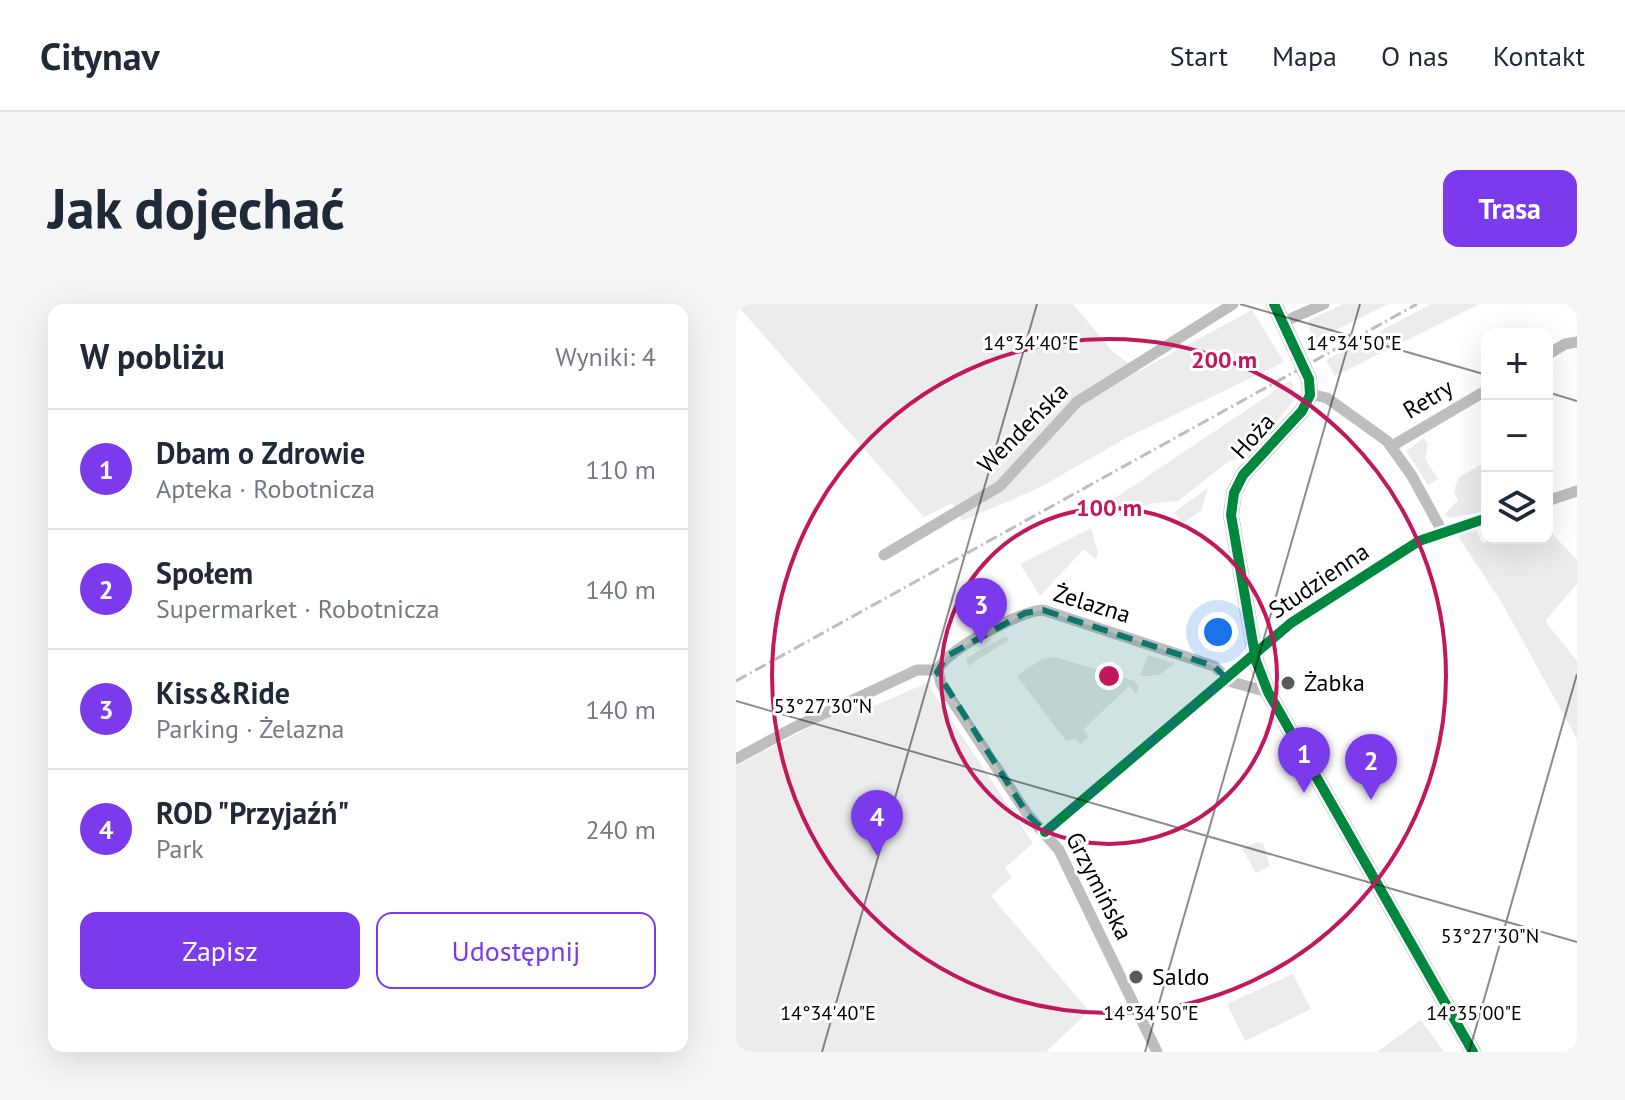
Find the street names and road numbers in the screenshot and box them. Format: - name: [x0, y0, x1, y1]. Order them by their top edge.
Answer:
- street label: Retry: [1397, 372, 1458, 425]
- street label: Wendeńska: [971, 376, 1075, 480]
- street label: Hoża: [1224, 406, 1281, 465]
- street label: Studzienna: [1263, 536, 1375, 625]
- street label: Żelazna: [1050, 577, 1134, 630]
- street label: Grzymińska: [1059, 827, 1140, 945]

